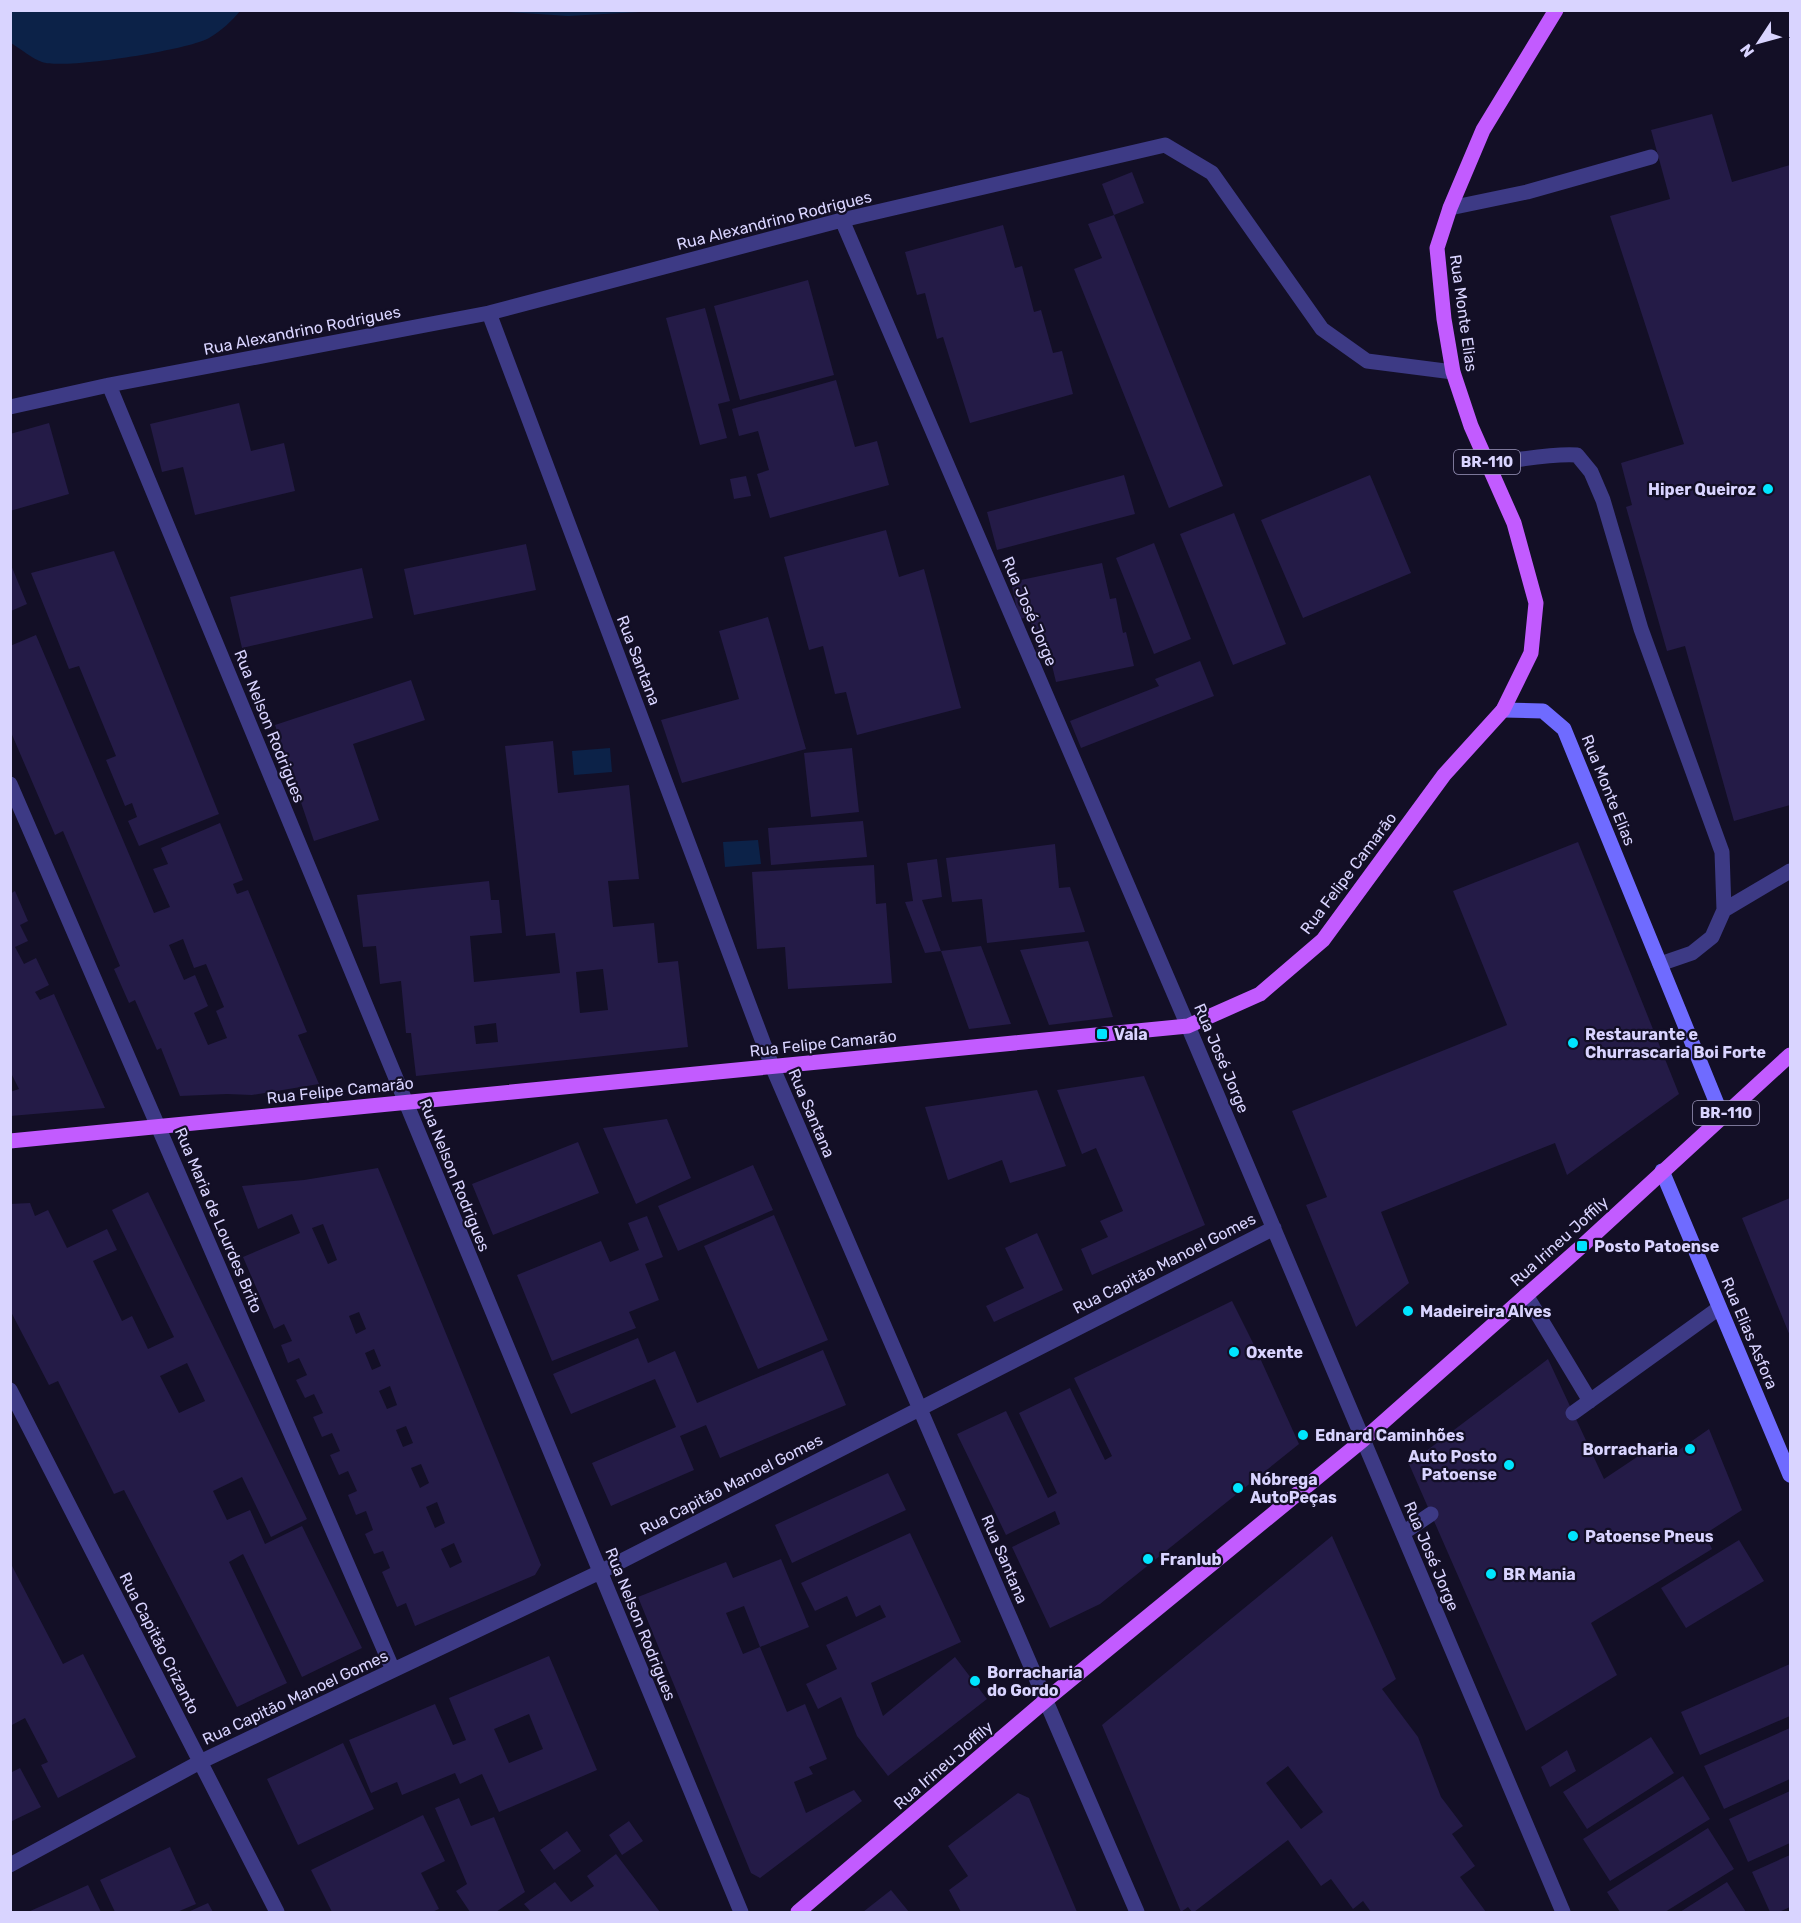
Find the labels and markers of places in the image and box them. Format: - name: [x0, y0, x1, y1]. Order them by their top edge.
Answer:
- place label: Hiper Queiroz: [1648, 480, 1756, 499]
- marker: Hiper Queiroz: [1761, 482, 1775, 496]
- place label: Vala: [1114, 1025, 1148, 1044]
- place label: Restaurante e Churrascaria Boi Forte: [1585, 1025, 1766, 1062]
- marker: Vala: [1095, 1027, 1109, 1041]
- marker: Restaurante e Churrascaria Boi Forte: [1566, 1036, 1580, 1050]
- place label: Posto Patoense: [1594, 1237, 1719, 1256]
- marker: Posto Patoense: [1575, 1239, 1589, 1253]
- place label: Madeireira Alves: [1420, 1302, 1551, 1321]
- marker: Madeireira Alves: [1401, 1304, 1415, 1318]
- place label: Oxente: [1246, 1343, 1303, 1362]
- marker: Oxente: [1227, 1345, 1241, 1359]
- place label: Ednard Caminhões: [1315, 1426, 1465, 1445]
- marker: Ednard Caminhões: [1296, 1428, 1310, 1442]
- place label: Borracharia: [1583, 1440, 1678, 1459]
- marker: Borracharia: [1683, 1442, 1697, 1456]
- place label: Auto Posto Patoense: [1408, 1447, 1497, 1484]
- marker: Auto Posto Patoense: [1502, 1458, 1516, 1472]
- place label: Nóbrega AutoPeças: [1250, 1470, 1337, 1507]
- marker: Nóbrega AutoPeças: [1231, 1481, 1245, 1495]
- place label: Patoense Pneus: [1585, 1527, 1714, 1546]
- marker: Patoense Pneus: [1566, 1529, 1580, 1543]
- place label: Franlub: [1160, 1550, 1222, 1569]
- marker: Franlub: [1141, 1552, 1155, 1566]
- place label: BR Mania: [1503, 1565, 1576, 1584]
- marker: BR Mania: [1484, 1567, 1498, 1581]
- place label: Borracharia do Gordo: [987, 1663, 1082, 1700]
- marker: Borracharia do Gordo: [968, 1674, 982, 1688]

